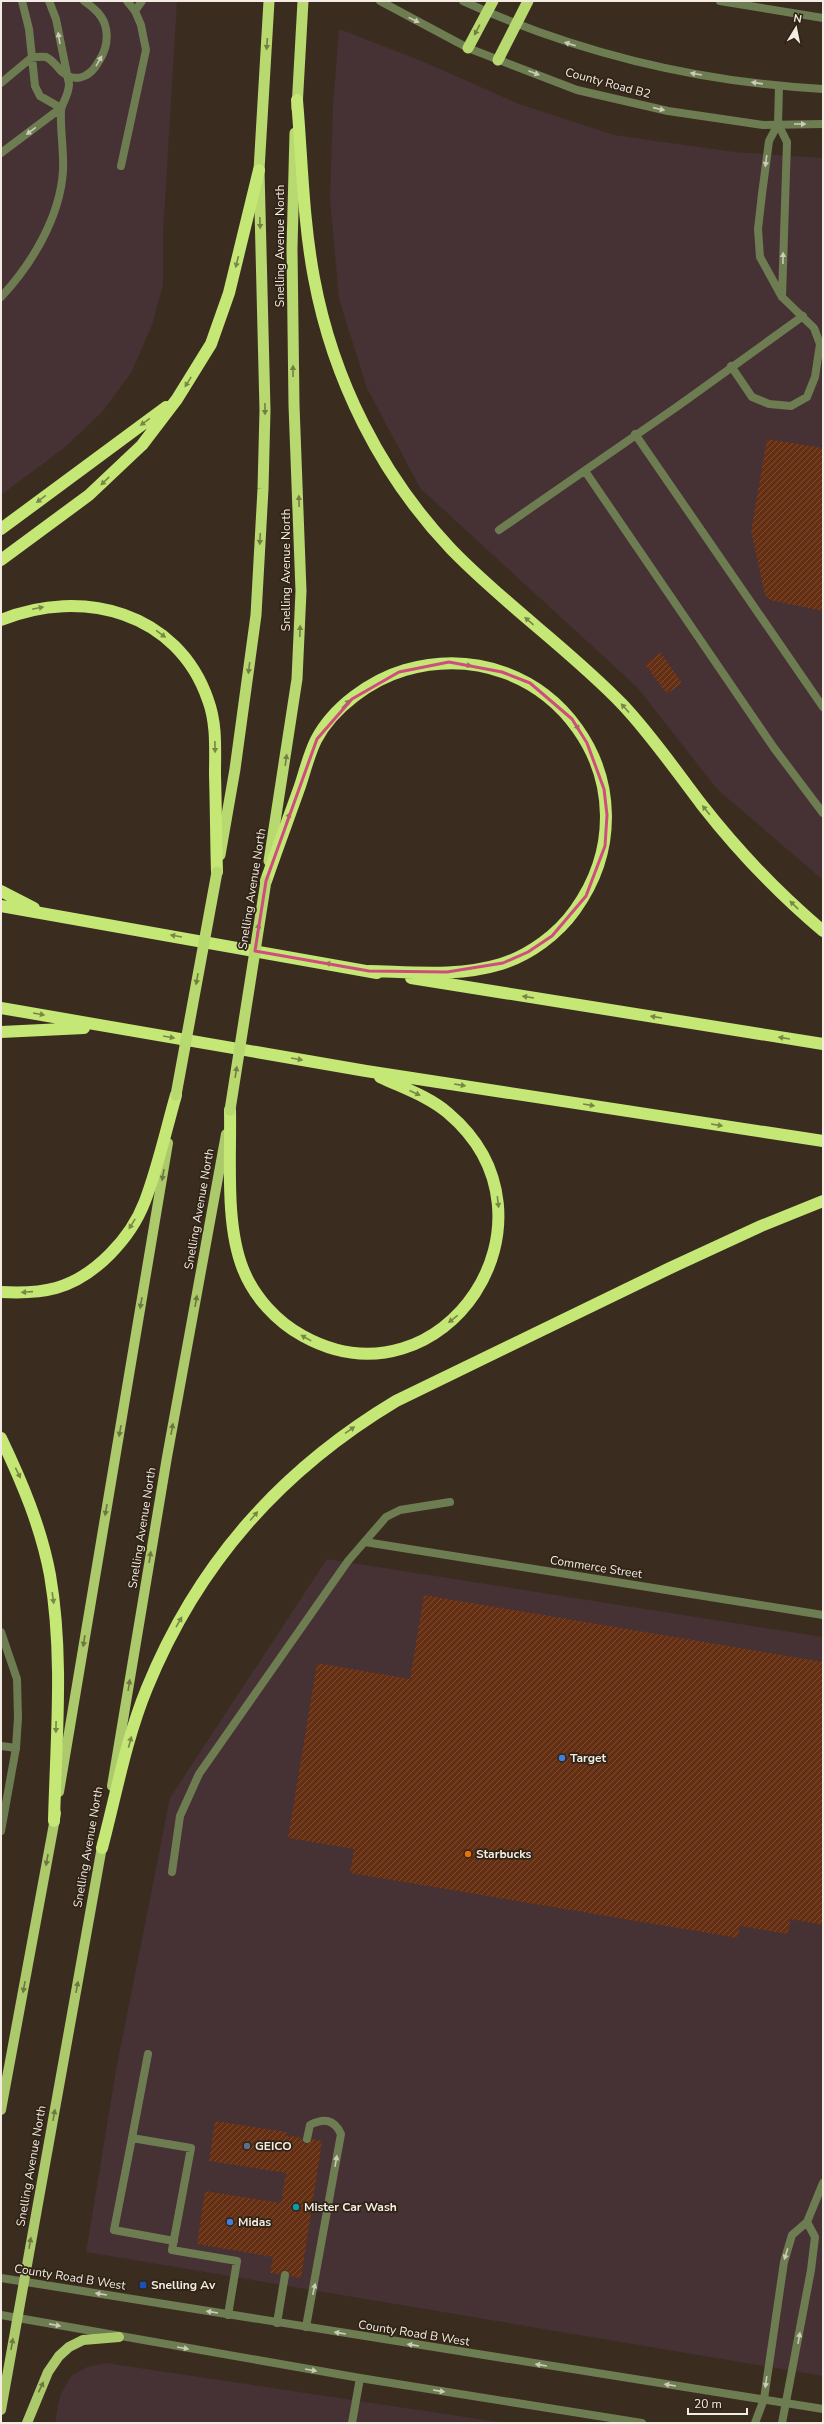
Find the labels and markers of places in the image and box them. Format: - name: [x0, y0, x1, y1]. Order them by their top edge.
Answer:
- place label: Target: [570, 1750, 606, 1766]
- marker: Target: [557, 1753, 567, 1763]
- place label: Starbucks: [476, 1846, 532, 1862]
- marker: Starbucks: [463, 1849, 473, 1859]
- place label: GEICO: [255, 2138, 292, 2154]
- marker: GEICO: [242, 2141, 252, 2151]
- place label: Mister Car Wash: [304, 2199, 397, 2215]
- marker: Mister Car Wash: [291, 2202, 301, 2212]
- place label: Midas: [238, 2214, 271, 2230]
- marker: Midas: [225, 2217, 235, 2227]
- place label: Snelling Av: [151, 2277, 216, 2293]
- marker: Snelling Av: [138, 2280, 148, 2290]

